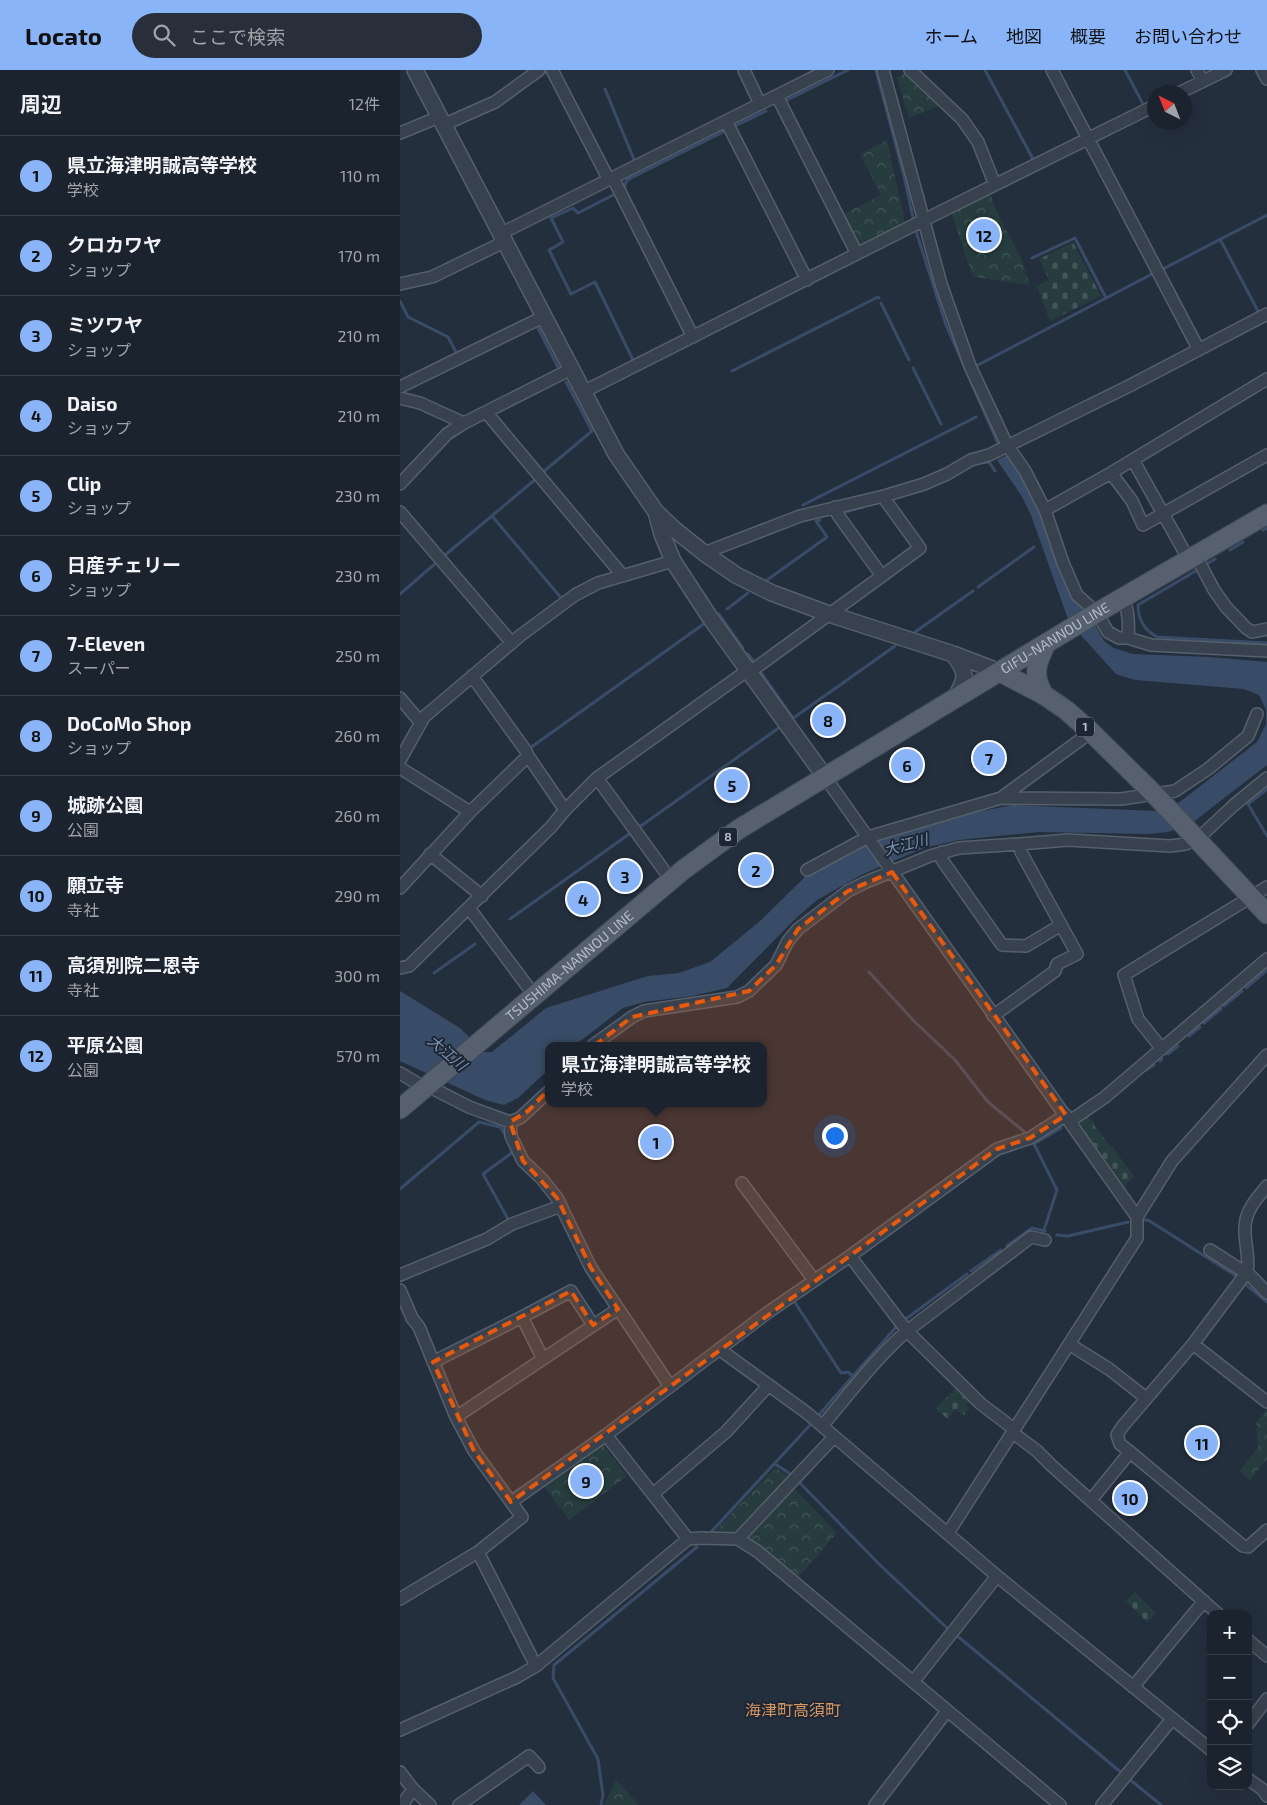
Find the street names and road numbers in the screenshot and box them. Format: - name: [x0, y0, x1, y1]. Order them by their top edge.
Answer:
- street label: GIFU-NANNOU LINE: [997, 598, 1112, 677]
- road number: 1: [1076, 718, 1094, 736]
- road number: 8: [719, 828, 737, 846]
- street label: TSUSHIMA-NANNOU LINE: [502, 906, 637, 1024]

